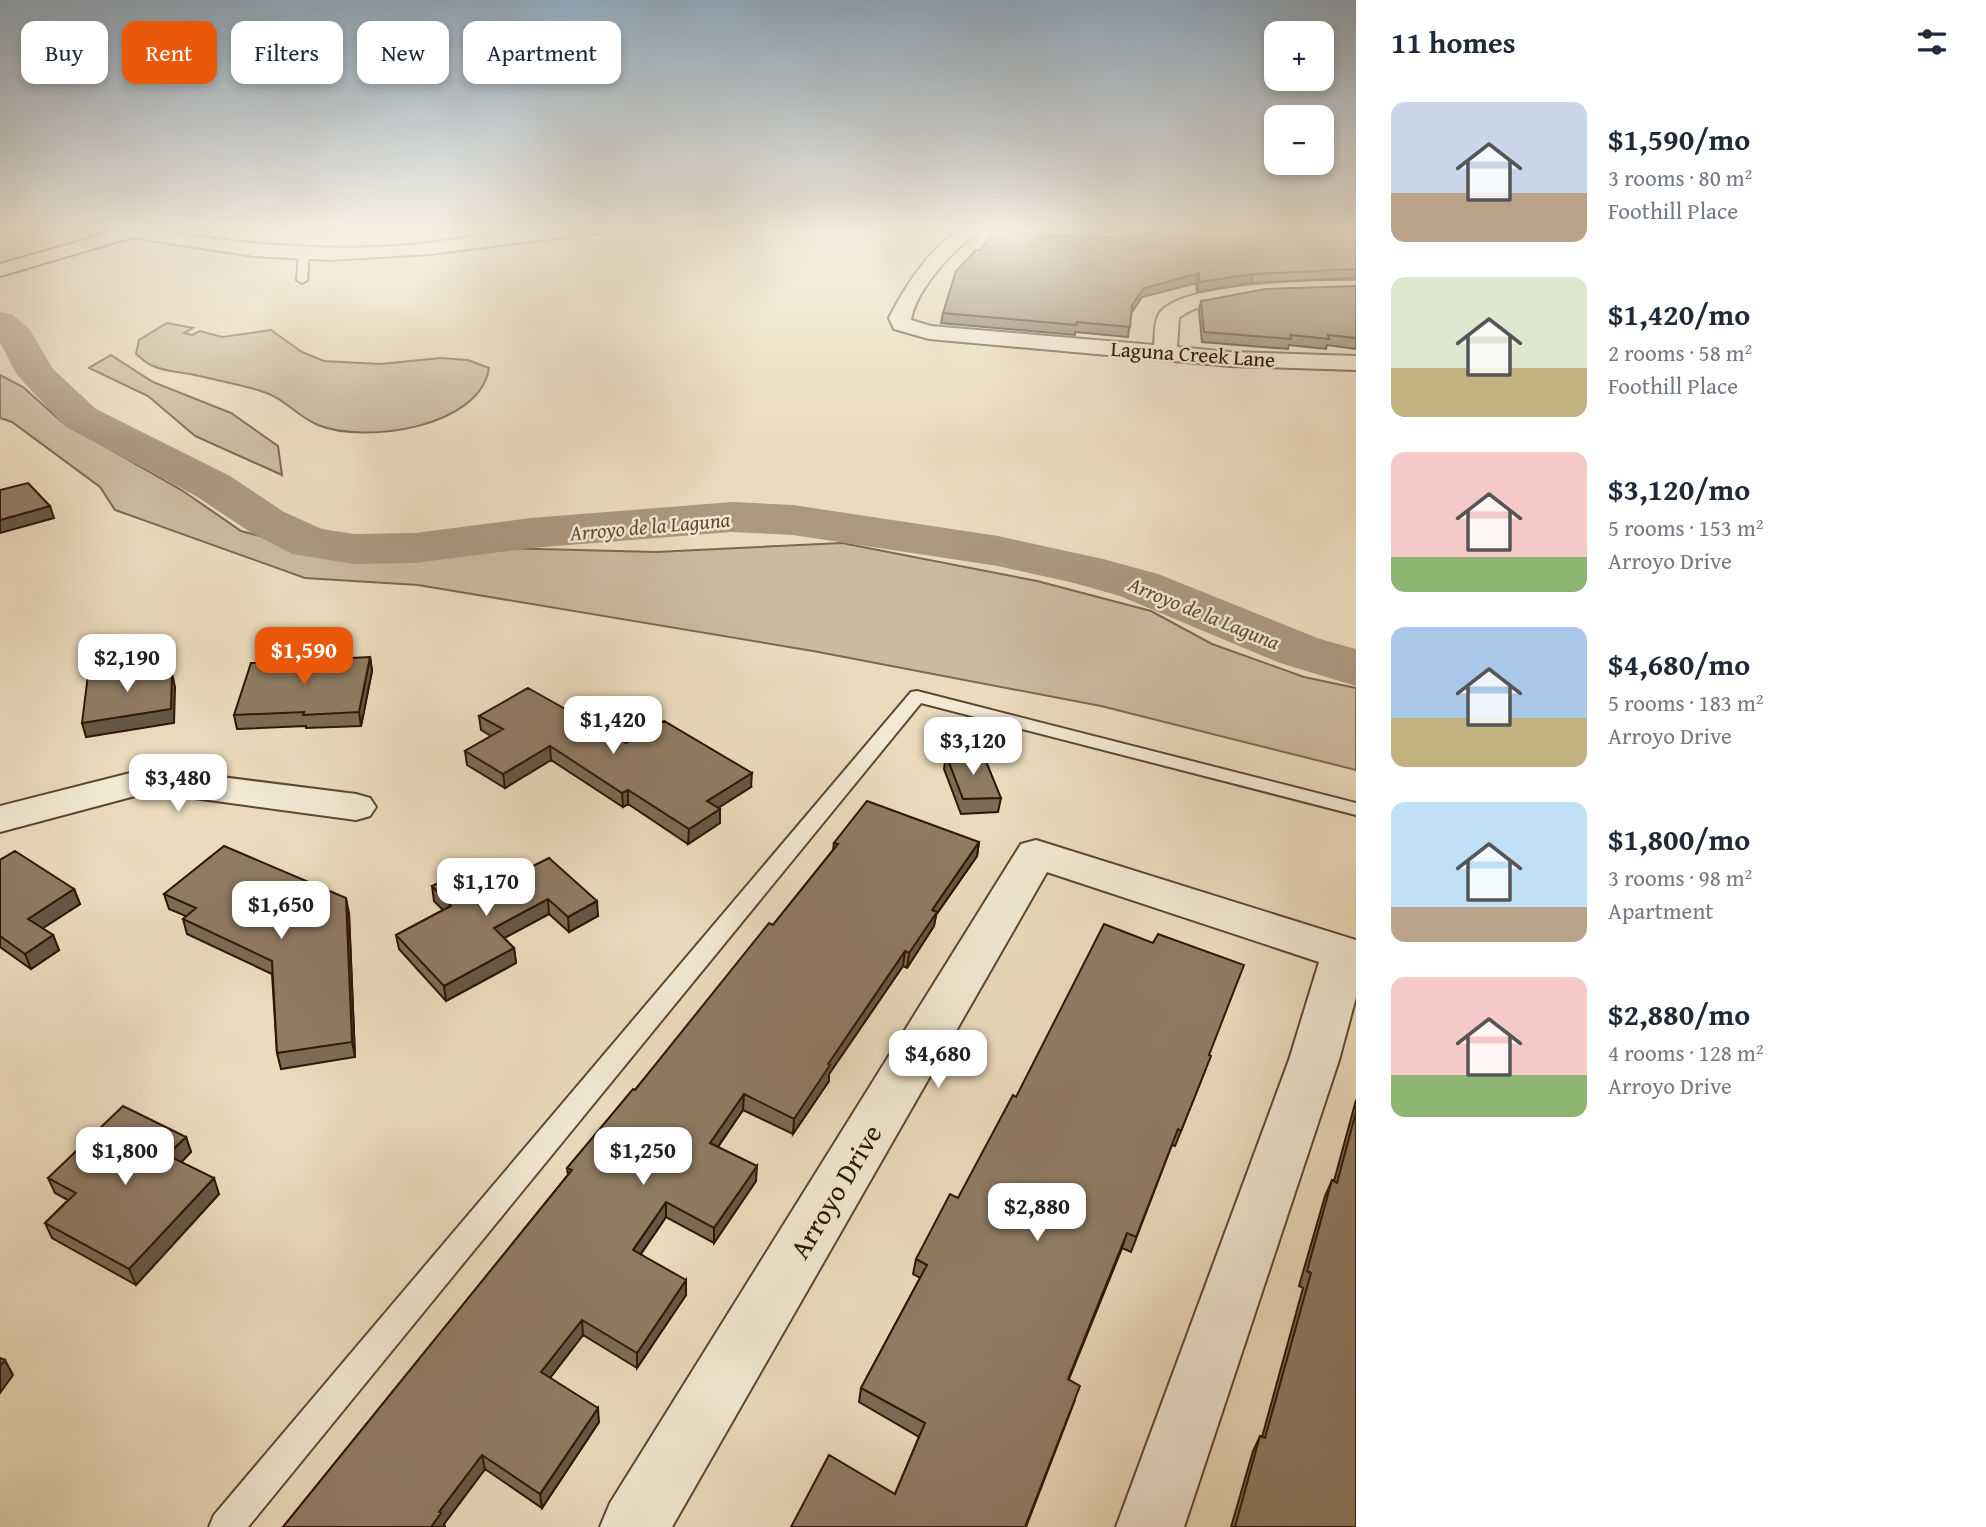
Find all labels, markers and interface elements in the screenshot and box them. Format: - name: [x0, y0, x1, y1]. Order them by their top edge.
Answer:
- text: 11 homes: [1391, 20, 1516, 64]
- chip: Buy: [21, 21, 108, 84]
- chip: Rent: [122, 21, 217, 84]
- chip: Filters: [231, 21, 343, 84]
- chip: New: [357, 21, 449, 84]
- chip: Apartment: [463, 21, 621, 84]
- map controls: [1264, 21, 1334, 175]
- button: +: [1264, 21, 1334, 91]
- icon: filters: [1913, 23, 1951, 61]
- button: −: [1264, 105, 1334, 175]
- text: $1,590/mo: [1608, 117, 1750, 161]
- icon: home: [1447, 130, 1531, 214]
- text: 3 rooms · 80 m²: [1608, 161, 1752, 194]
- text: Foothill Place: [1608, 194, 1738, 227]
- text: $1,420/mo: [1608, 292, 1750, 336]
- icon: home: [1447, 305, 1531, 389]
- street label: Laguna Creek Lane: [1110, 333, 1276, 375]
- text: 2 rooms · 58 m²: [1608, 336, 1752, 369]
- text: Foothill Place: [1608, 369, 1738, 402]
- text: $3,120/mo: [1608, 467, 1750, 511]
- icon: home: [1447, 480, 1531, 564]
- water label: Arroyo de la Laguna: [568, 504, 732, 549]
- text: 5 rooms · 153 m²: [1608, 511, 1763, 544]
- text: Arroyo Drive: [1608, 544, 1732, 577]
- water label: Arroyo de la Laguna: [1123, 568, 1285, 658]
- pin: $1,590: [247, 628, 361, 687]
- text: $1,590: [271, 633, 337, 666]
- pin: $2,190: [70, 634, 184, 694]
- text: $2,190: [94, 640, 160, 673]
- text: $4,680/mo: [1608, 642, 1750, 686]
- icon: home: [1447, 655, 1531, 739]
- text: 5 rooms · 183 m²: [1608, 686, 1763, 719]
- pin: $1,420: [556, 696, 670, 756]
- text: $1,420: [580, 702, 646, 735]
- pin: $3,120: [916, 718, 1030, 777]
- text: Arroyo Drive: [1608, 719, 1732, 752]
- text: $3,120: [940, 723, 1006, 756]
- pin: $3,480: [121, 754, 235, 814]
- text: $3,480: [145, 760, 211, 793]
- text: $1,800/mo: [1608, 817, 1750, 861]
- icon: home: [1447, 830, 1531, 914]
- pin: $1,170: [429, 858, 543, 918]
- text: 3 rooms · 98 m²: [1608, 861, 1752, 894]
- text: $1,170: [453, 864, 519, 897]
- pin: $1,650: [224, 881, 338, 941]
- text: $1,650: [248, 887, 314, 920]
- text: Apartment: [1608, 894, 1713, 927]
- text: $2,880/mo: [1608, 992, 1750, 1036]
- icon: home: [1447, 1005, 1531, 1089]
- pin: $4,680: [881, 1030, 995, 1090]
- text: $4,680: [905, 1036, 971, 1069]
- text: 4 rooms · 128 m²: [1608, 1036, 1763, 1069]
- text: Arroyo Drive: [1608, 1069, 1732, 1102]
- street label: Arroyo Drive: [779, 1116, 891, 1266]
- pin: $1,800: [68, 1128, 182, 1187]
- pin: $1,250: [586, 1128, 700, 1187]
- text: $1,800: [92, 1133, 158, 1166]
- text: $1,250: [610, 1133, 676, 1166]
- pin: $2,880: [980, 1184, 1094, 1243]
- text: $2,880: [1004, 1189, 1070, 1222]

